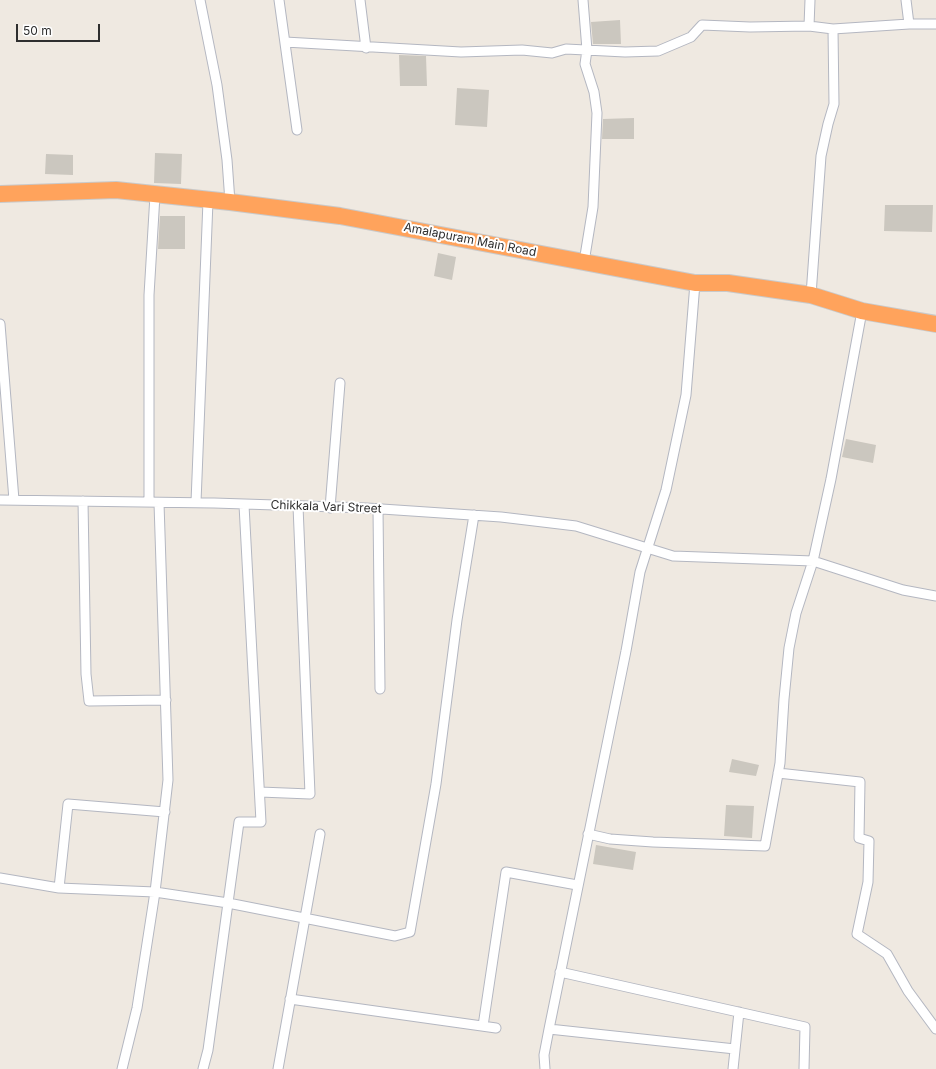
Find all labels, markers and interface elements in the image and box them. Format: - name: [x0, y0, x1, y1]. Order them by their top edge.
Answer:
- scale bar: [18, 16, 102, 42]
- text: 50 m: [23, 23, 52, 38]
- street label: Amalapuram Main Road: [403, 220, 537, 260]
- street label: Chikkala Vari Street: [270, 498, 382, 516]

